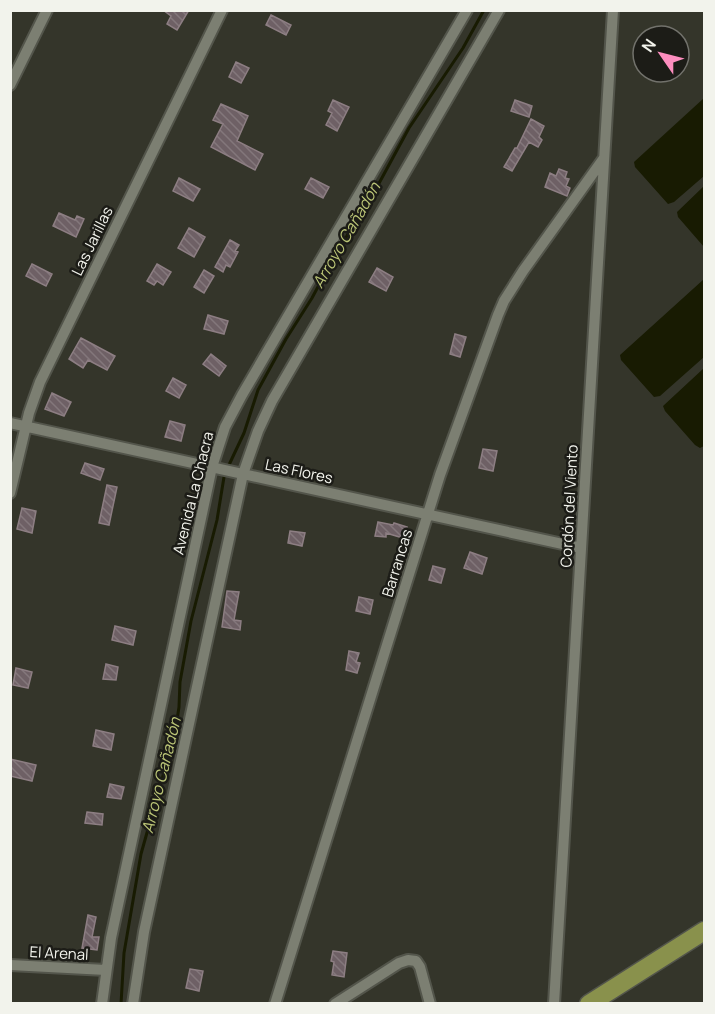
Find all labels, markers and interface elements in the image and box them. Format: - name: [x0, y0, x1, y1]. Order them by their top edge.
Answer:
- north arrow: [631, 24, 691, 84]
- text: N: [636, 34, 661, 56]
- water label: Arroyo Cañadón: [307, 178, 385, 292]
- street label: Las Jarillas: [66, 203, 118, 279]
- street label: Avenida La Chacra: [168, 429, 218, 557]
- street label: Cordón del Viento: [555, 444, 583, 568]
- street label: Las Flores: [263, 454, 335, 488]
- street label: Barrancas: [377, 526, 417, 599]
- water label: Arroyo Cañadón: [136, 714, 186, 835]
- street label: El Arenal: [29, 941, 89, 965]

